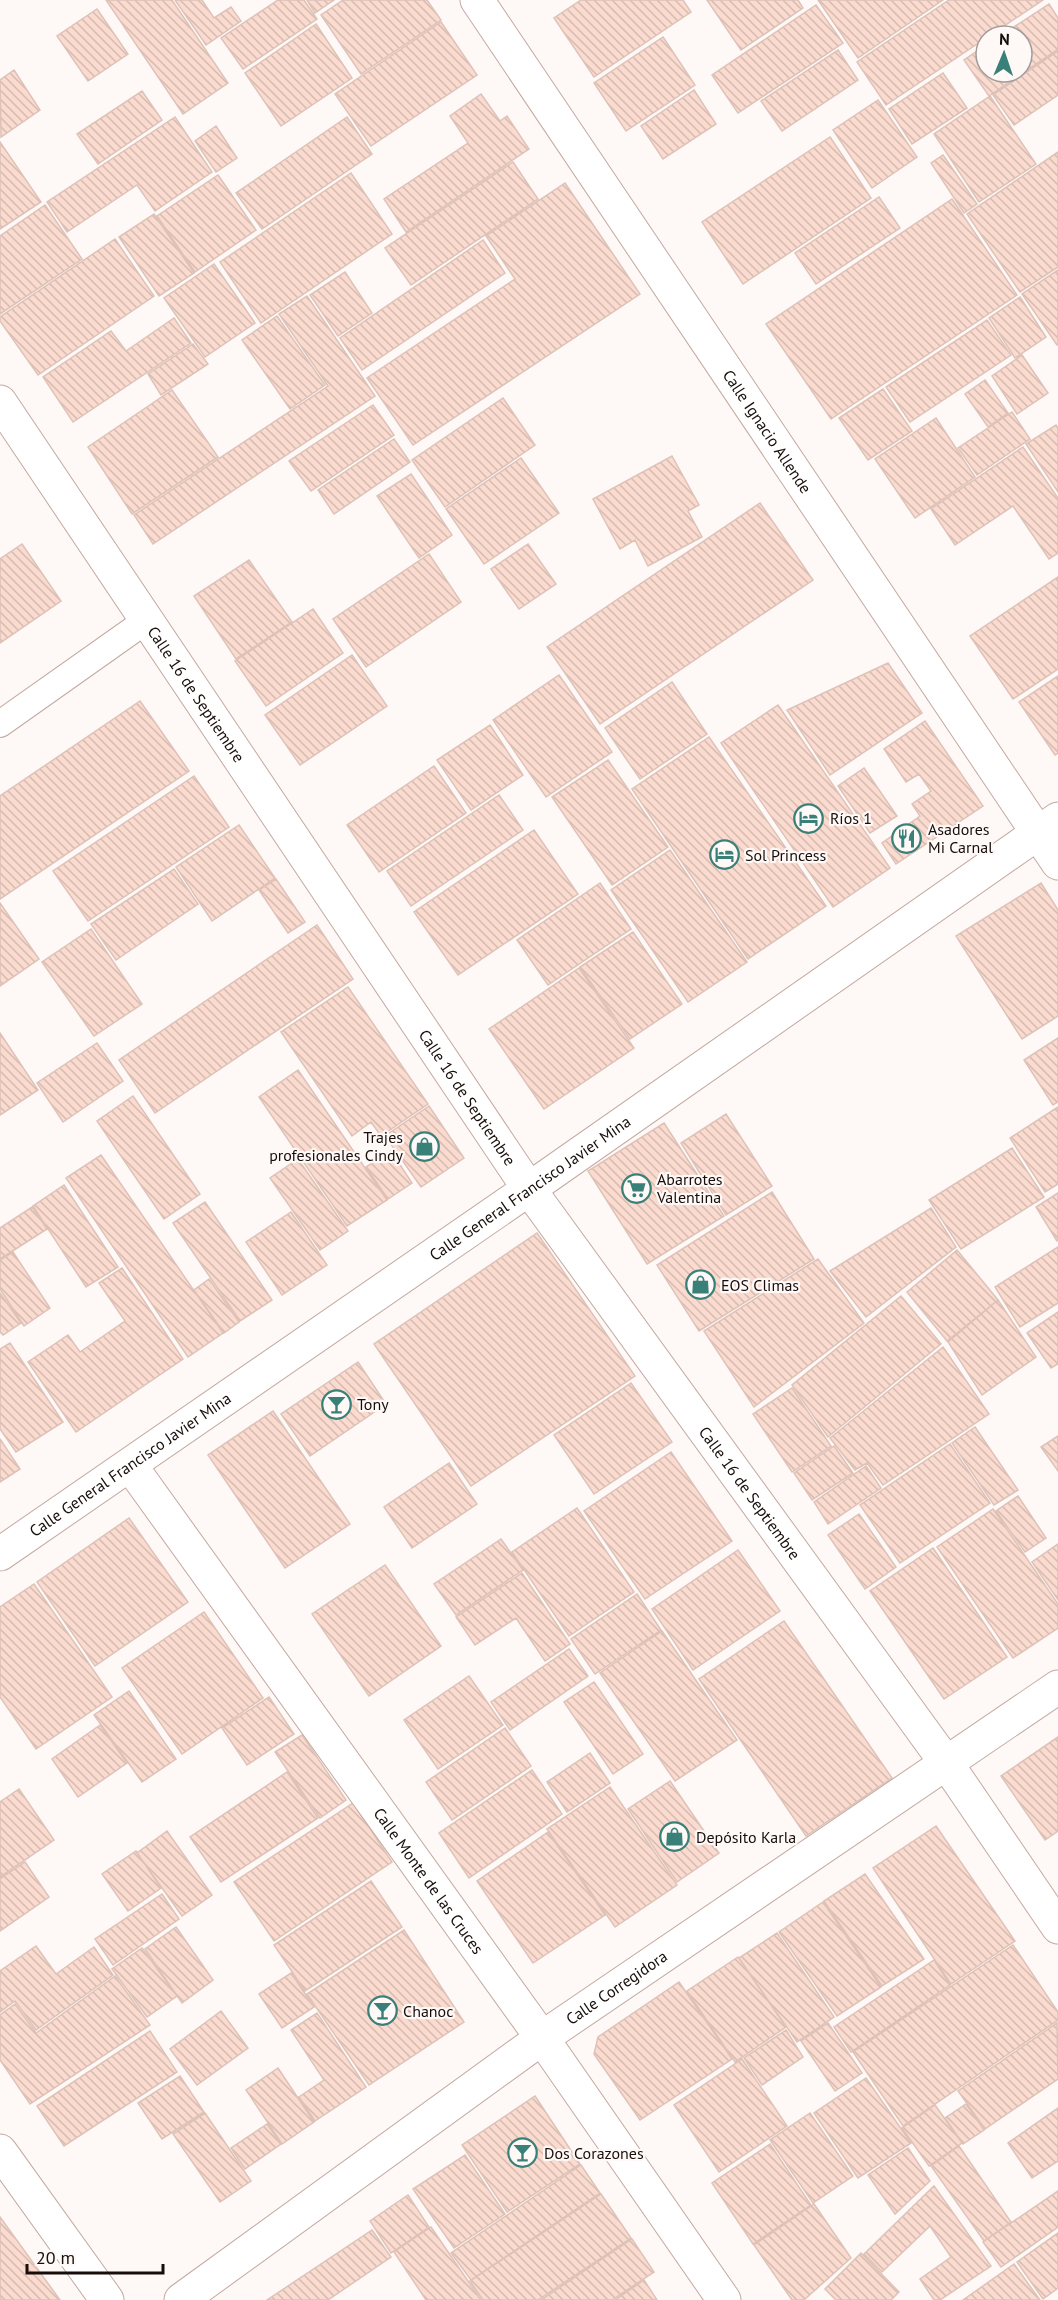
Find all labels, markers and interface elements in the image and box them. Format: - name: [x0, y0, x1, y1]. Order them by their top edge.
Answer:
- north arrow: [974, 24, 1034, 84]
- text: N: [999, 29, 1010, 49]
- street label: Calle Ignacio Allende: [719, 366, 816, 497]
- street label: Calle 16 de Septiembre: [143, 622, 249, 766]
- hotel icon: Ríos 1: [793, 802, 825, 834]
- place label: Ríos 1: [830, 808, 872, 828]
- place label: Asadores Mi Carnal: [928, 819, 993, 857]
- restaurant icon: Asadores Mi Carnal: [891, 822, 923, 854]
- hotel icon: Sol Princess: [708, 839, 740, 871]
- place label: Sol Princess: [745, 845, 827, 865]
- street label: Calle 16 de Septiembre: [415, 1026, 520, 1169]
- street label: Calle General Francisco Javier Mina: [425, 1111, 634, 1265]
- place label: Trajes profesionales Cindy: [269, 1127, 404, 1165]
- shop icon: Trajes profesionales Cindy: [408, 1130, 440, 1162]
- place label: Abarrotes Valentina: [656, 1169, 723, 1207]
- supermarket icon: Abarrotes Valentina: [620, 1172, 652, 1204]
- shop icon: EOS Climas: [684, 1269, 716, 1301]
- place label: EOS Climas: [721, 1275, 799, 1295]
- street label: Calle General Francisco Javier Mina: [25, 1388, 235, 1541]
- bar icon: Tony: [320, 1388, 352, 1420]
- place label: Tony: [357, 1394, 389, 1414]
- street label: Calle 16 de Septiembre: [695, 1422, 805, 1563]
- street label: Calle Monte de las Cruces: [370, 1804, 488, 1958]
- shop icon: Depósito Karla: [659, 1821, 691, 1853]
- place label: Depósito Karla: [696, 1827, 796, 1847]
- street label: Calle Corregidora: [562, 1946, 671, 2029]
- bar icon: Chanoc: [366, 1995, 398, 2027]
- place label: Chanoc: [403, 2001, 453, 2021]
- bar icon: Dos Corazones: [507, 2137, 539, 2169]
- place label: Dos Corazones: [544, 2143, 644, 2163]
- scale bar: [27, 2237, 164, 2275]
- text: 20 m: [36, 2246, 75, 2269]

